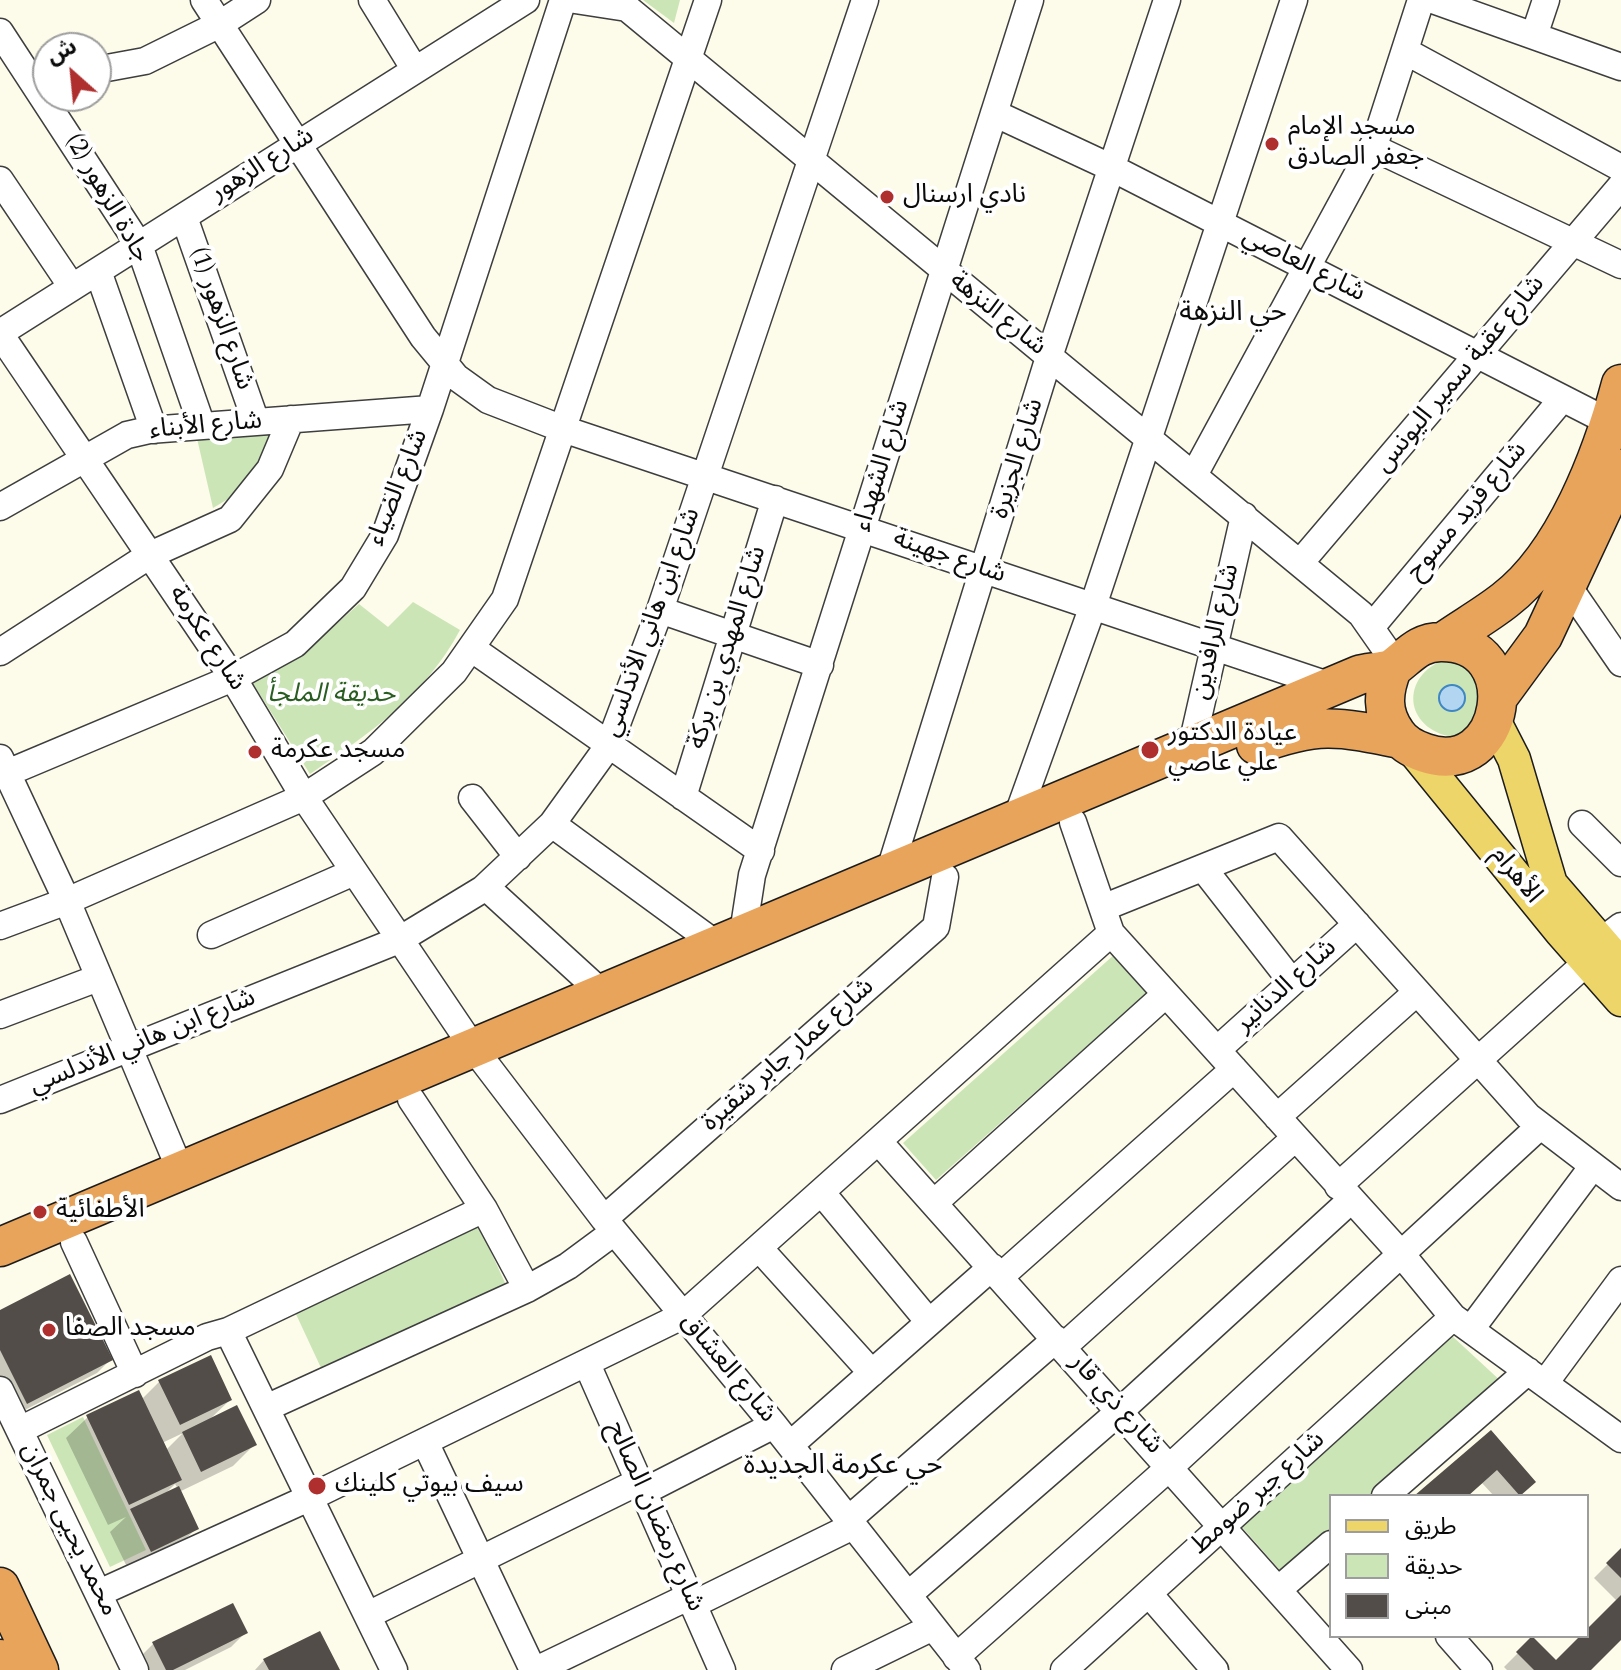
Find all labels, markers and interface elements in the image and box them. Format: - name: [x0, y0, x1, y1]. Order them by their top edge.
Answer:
- text: ش: [41, 30, 83, 73]
- north arrow: [32, 32, 112, 112]
- place label: مسجد الإمام جعفر الصادق: [1288, 113, 1424, 174]
- street label: شارع الزهور: [205, 122, 321, 210]
- street label: جادة الزهور (2): [57, 129, 155, 269]
- marker: مسجد الإمام جعفر الصادق: [1263, 135, 1281, 153]
- place label: نادي ارسنال: [903, 181, 1026, 213]
- marker: نادي ارسنال: [878, 188, 896, 206]
- street label: شارع العاصي: [1236, 222, 1370, 310]
- street label: شارع الزهور (1): [181, 244, 259, 394]
- street label: شارع النزهة: [942, 266, 1052, 364]
- street label: شارع عقبة سمير اليونس: [1369, 270, 1553, 480]
- district label: حي النزهة: [1179, 298, 1287, 332]
- street label: شارع الجزيرة: [986, 395, 1052, 523]
- street label: شارع الشهداء: [848, 396, 918, 536]
- street label: شارع الأبناء: [149, 407, 263, 447]
- street label: شارع الضياء: [362, 425, 436, 551]
- street label: شارع فريد مسوح: [1401, 436, 1535, 588]
- street label: شارع ابن هاني الأندلسي: [597, 504, 709, 742]
- street label: شارع جهينة: [889, 524, 1009, 592]
- street label: شارع المهدي بن بركة: [683, 543, 775, 753]
- street label: شارع الرافدين: [1186, 561, 1248, 703]
- street label: شارع عكرمة: [161, 581, 251, 697]
- park label: حديقة الملجأ: [267, 680, 395, 712]
- place label: عيادة الدكتور علي عاصي: [1168, 719, 1297, 780]
- place label: مسجد عكرمة: [271, 736, 405, 768]
- marker: عيادة الدكتور علي عاصي: [1139, 739, 1161, 761]
- marker: مسجد عكرمة: [246, 743, 264, 761]
- street label: الأهرام: [1483, 841, 1547, 911]
- street label: شارع الدنانير: [1230, 933, 1344, 1041]
- street label: شارع عمار جابر شقيرة: [696, 973, 882, 1139]
- street label: شارع ابن هاني الأندلسي: [25, 983, 261, 1103]
- place label: الأطفائية: [56, 1196, 145, 1228]
- marker: الأطفائية: [31, 1203, 49, 1221]
- street label: شارع العشاق: [672, 1308, 782, 1430]
- place label: مسجد الصفا: [65, 1314, 196, 1346]
- marker: مسجد الصفا: [40, 1321, 58, 1339]
- street label: شارع ذي قار: [1062, 1348, 1168, 1462]
- street label: شارع رمضان الصالح: [598, 1417, 710, 1617]
- street label: شارع جبر ضومط: [1186, 1426, 1332, 1562]
- street label: محمد يحيى جمران: [13, 1438, 123, 1622]
- district label: حي عكرمة الجديدة: [744, 1451, 942, 1485]
- place label: سيف بيوتي كلينك: [335, 1470, 524, 1502]
- marker: سيف بيوتي كلينك: [306, 1475, 328, 1497]
- legend: [1329, 1494, 1589, 1638]
- text: طريق: [1405, 1509, 1457, 1545]
- text: حديقة: [1405, 1549, 1463, 1585]
- text: مبنى: [1405, 1589, 1452, 1625]

